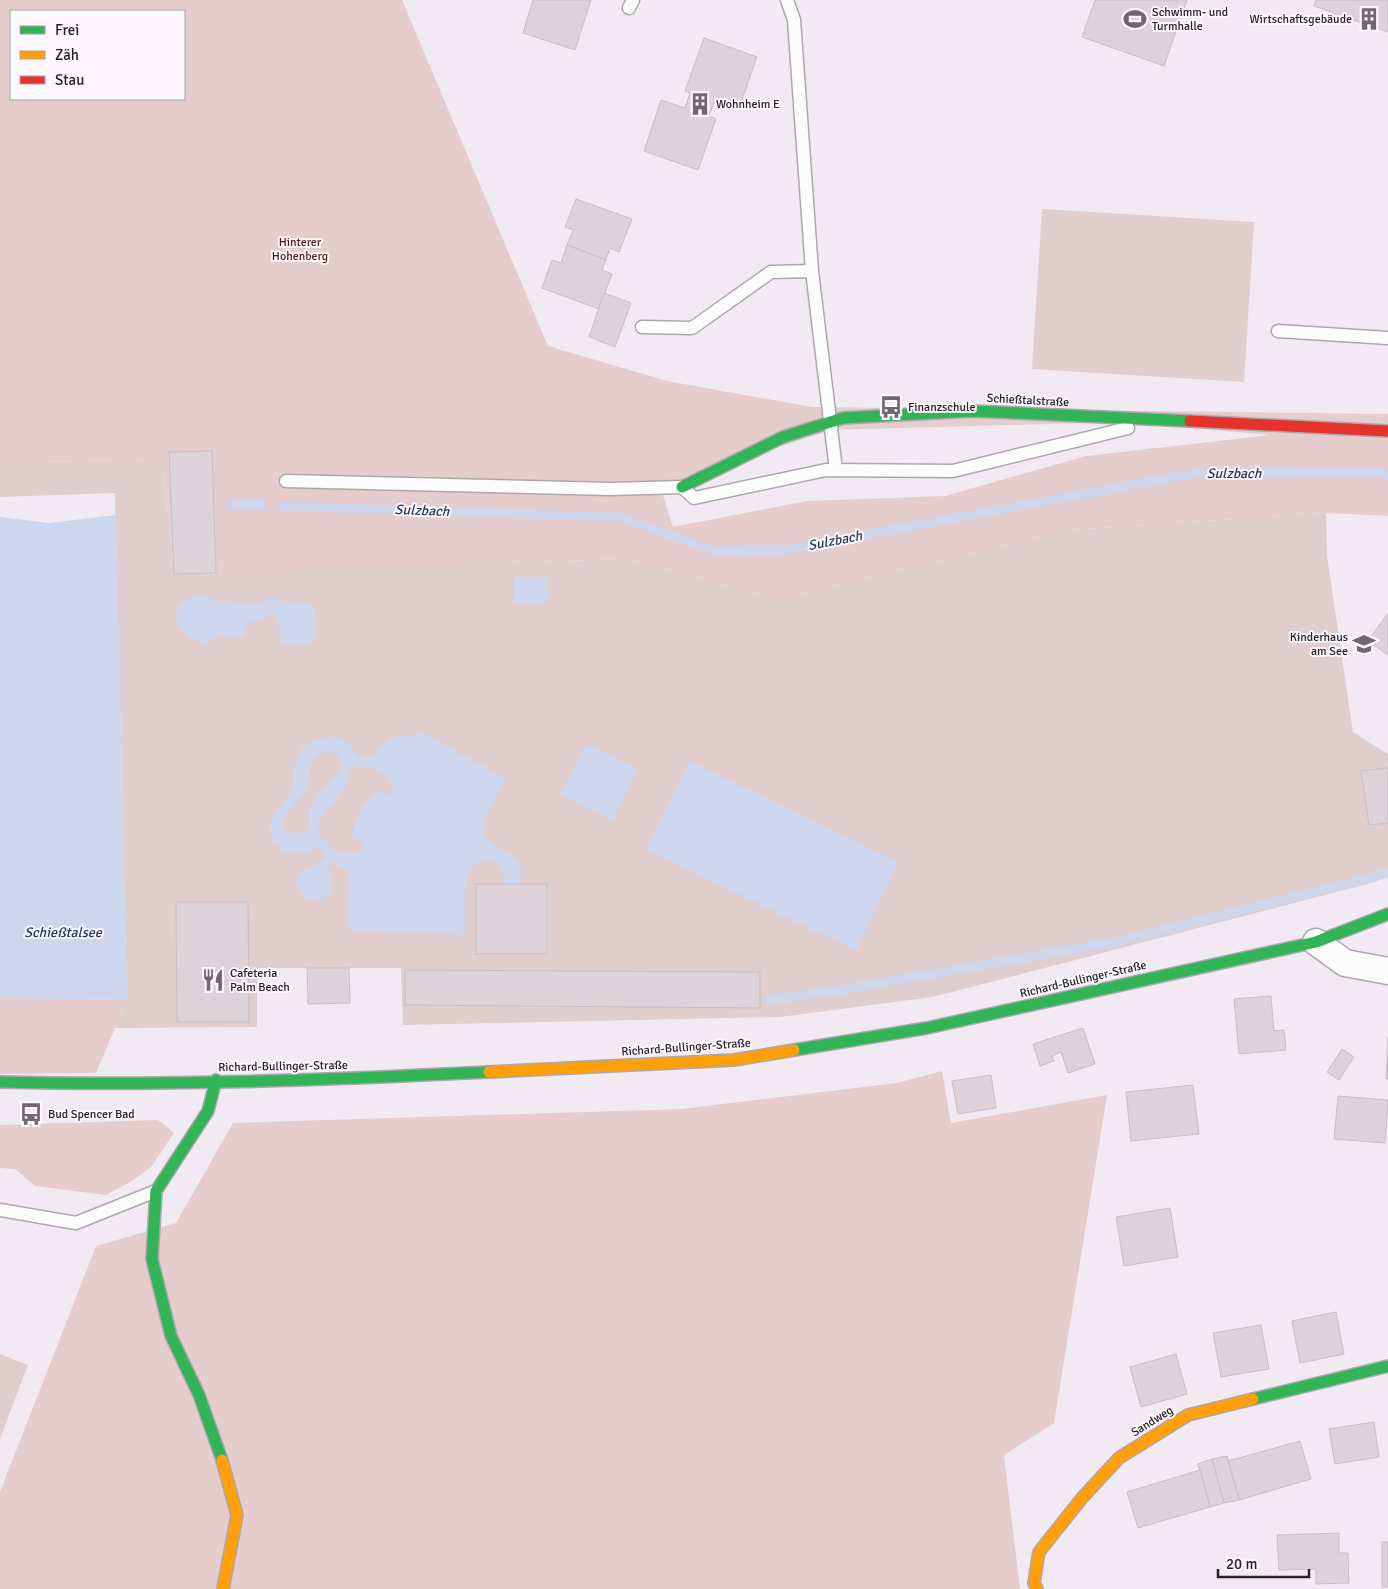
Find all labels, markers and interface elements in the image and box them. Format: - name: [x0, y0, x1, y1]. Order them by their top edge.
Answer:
- place label: Schwimm- und Turmhalle: [1152, 5, 1228, 34]
- sports icon: Schwimm- und Turmhalle: [1122, 6, 1148, 32]
- building icon: Wirtschaftsgebäude: [1356, 6, 1382, 32]
- legend: [10, 10, 185, 100]
- place label: Wirtschaftsgebäude: [1249, 12, 1352, 27]
- text: Frei: [55, 21, 79, 39]
- text: Zäh: [55, 46, 79, 64]
- text: Stau: [55, 71, 84, 89]
- building icon: Wohnheim E: [687, 91, 713, 117]
- place label: Wohnheim E: [716, 97, 780, 112]
- park label: Hinterer Hohenberg: [272, 235, 328, 264]
- street label: Schießtalstraße: [986, 391, 1070, 410]
- bus stop icon: Finanzschule: [878, 394, 904, 420]
- place label: Finanzschule: [908, 400, 975, 415]
- water label: Sulzbach: [1207, 465, 1262, 482]
- water label: Sulzbach: [394, 501, 450, 520]
- water label: Sulzbach: [807, 527, 864, 554]
- place label: Kinderhaus am See: [1290, 630, 1348, 659]
- school or university icon: Kinderhaus am See: [1351, 631, 1377, 657]
- water label: Schießtalsee: [24, 924, 103, 941]
- street label: Richard-Bullinger-Straße: [1018, 958, 1148, 1001]
- place label: Cafeteria Palm Beach: [230, 966, 290, 995]
- restaurant icon: Cafeteria Palm Beach: [200, 967, 226, 993]
- street label: Richard-Bullinger-Straße: [621, 1035, 751, 1060]
- street label: Richard-Bullinger-Straße: [218, 1058, 348, 1075]
- bus stop icon: Bud Spencer Bad: [18, 1101, 44, 1127]
- place label: Bud Spencer Bad: [48, 1107, 135, 1122]
- street label: Sandweg: [1129, 1403, 1176, 1440]
- scale bar: [1218, 1546, 1309, 1578]
- text: 20 m: [1226, 1555, 1257, 1573]

